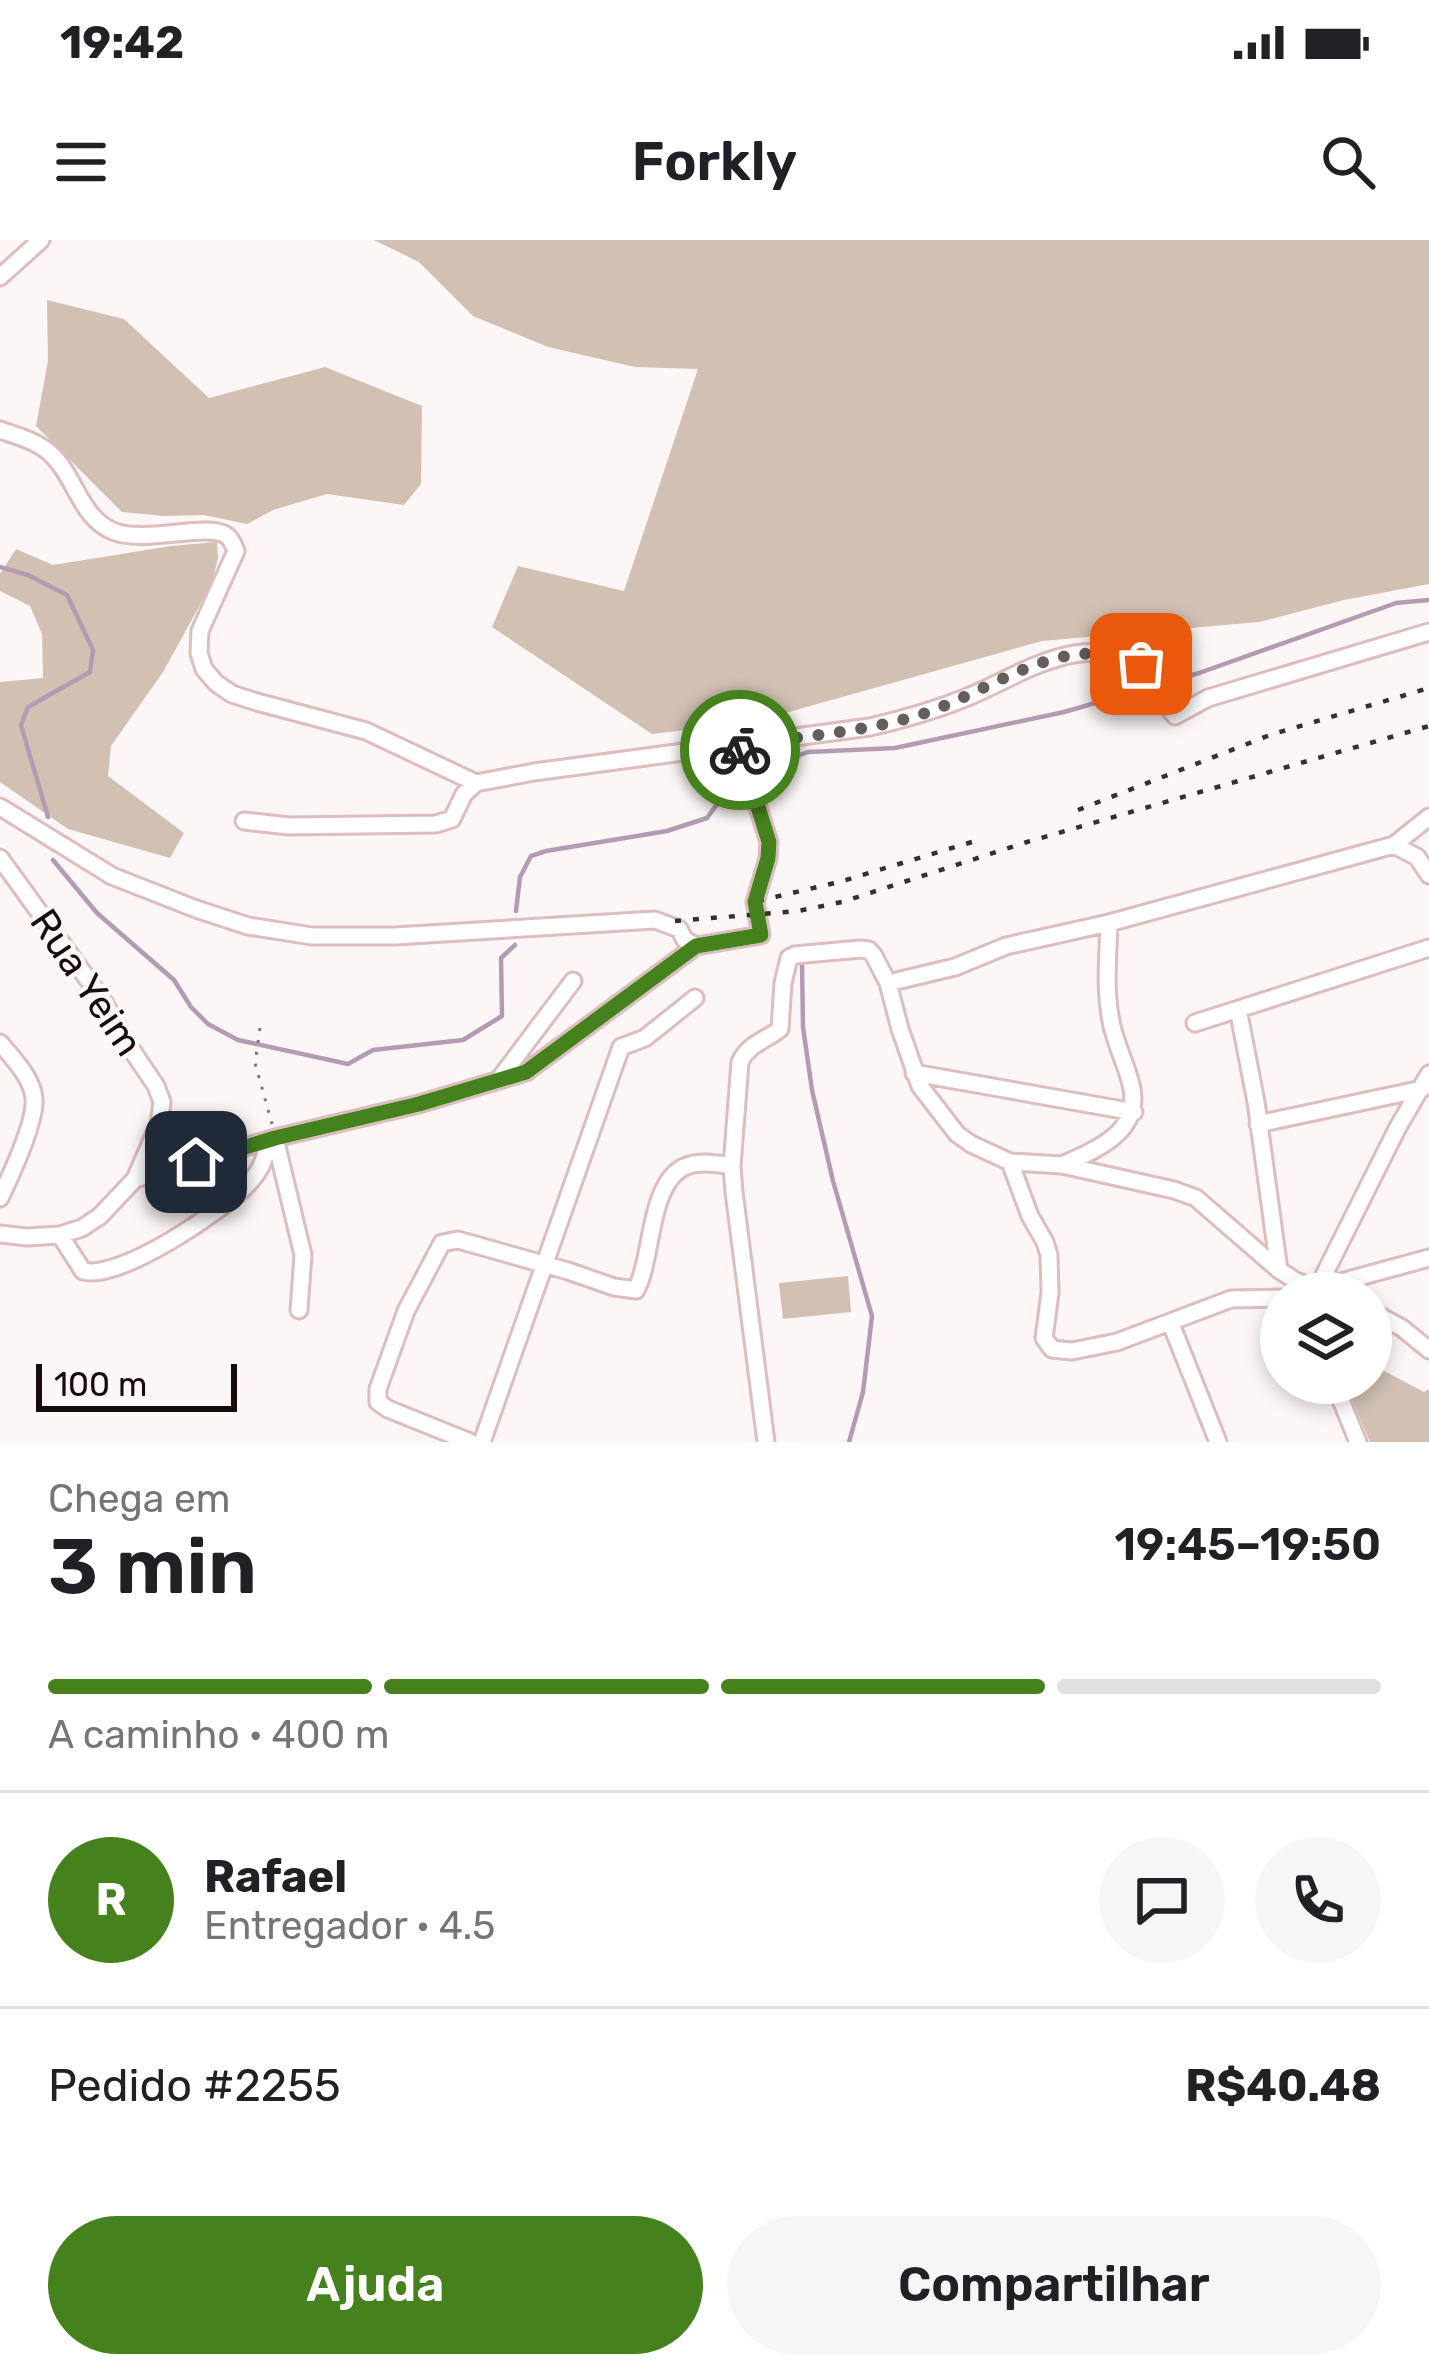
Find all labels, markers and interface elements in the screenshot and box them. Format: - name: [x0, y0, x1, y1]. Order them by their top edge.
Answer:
- text: 19:42: [60, 16, 184, 69]
- icon: menu: [48, 129, 114, 195]
- icon: search: [1315, 129, 1381, 195]
- text: Forkly: [632, 130, 797, 194]
- pin: [1090, 613, 1192, 715]
- icon: bag: [1108, 631, 1174, 697]
- courier: [680, 690, 800, 810]
- icon: bike: [707, 717, 773, 783]
- street label: Rua Yeim: [20, 901, 152, 1065]
- pin: [145, 1111, 247, 1213]
- icon: home: [163, 1129, 229, 1195]
- map controls: [1260, 1272, 1392, 1404]
- button: layers: [1260, 1272, 1392, 1404]
- scale bar: [36, 1358, 237, 1411]
- text: 100 m: [54, 1365, 147, 1404]
- text: Chega em: [48, 1476, 230, 1522]
- text: 19:45–19:50: [1115, 1518, 1381, 1571]
- text: 3 min: [48, 1520, 257, 1613]
- text: A caminho · 400 m: [48, 1712, 390, 1758]
- button: chat: [1099, 1837, 1225, 1963]
- button: phone: [1255, 1837, 1381, 1963]
- text: Rafael: [204, 1850, 347, 1903]
- text: R: [95, 1873, 127, 1926]
- text: Entregador · 4.5: [204, 1903, 495, 1949]
- text: Pedido #2255: [48, 2059, 341, 2112]
- text: R$40.48: [1185, 2059, 1381, 2112]
- button: Ajuda: [48, 2216, 703, 2354]
- button: Compartilhar: [727, 2216, 1381, 2354]

